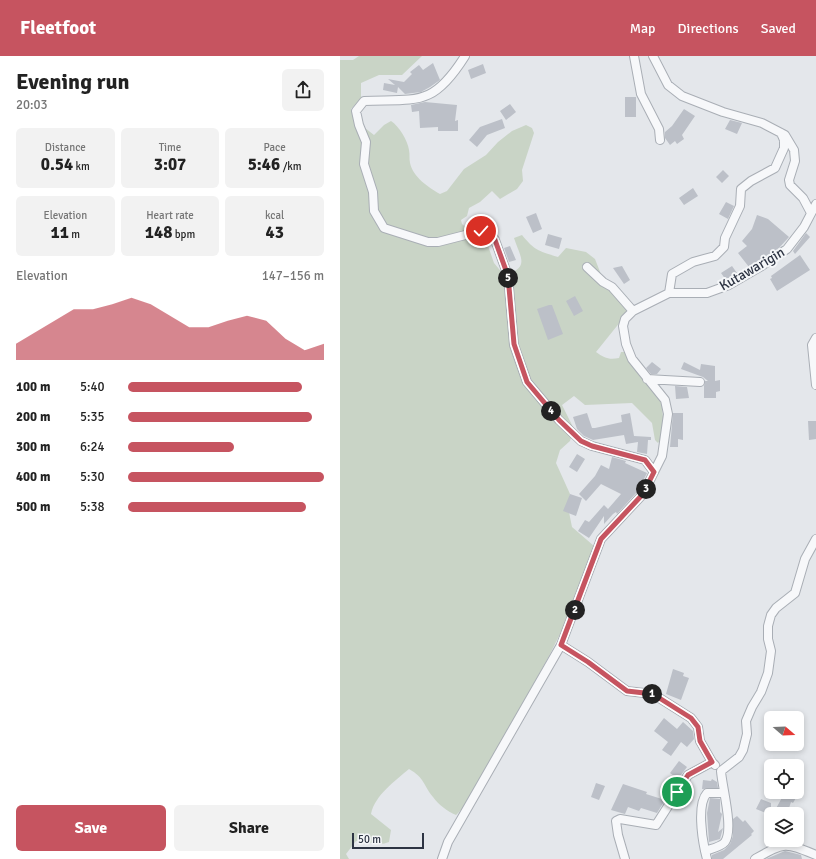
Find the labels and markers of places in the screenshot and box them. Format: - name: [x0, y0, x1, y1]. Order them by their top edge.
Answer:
- pin: [464, 214, 498, 248]
- pin: 5: [498, 268, 518, 288]
- pin: 4: [541, 401, 561, 421]
- pin: 3: [636, 479, 656, 499]
- pin: 2: [565, 600, 585, 620]
- pin: 1: [642, 684, 662, 704]
- pin: [660, 775, 694, 809]

